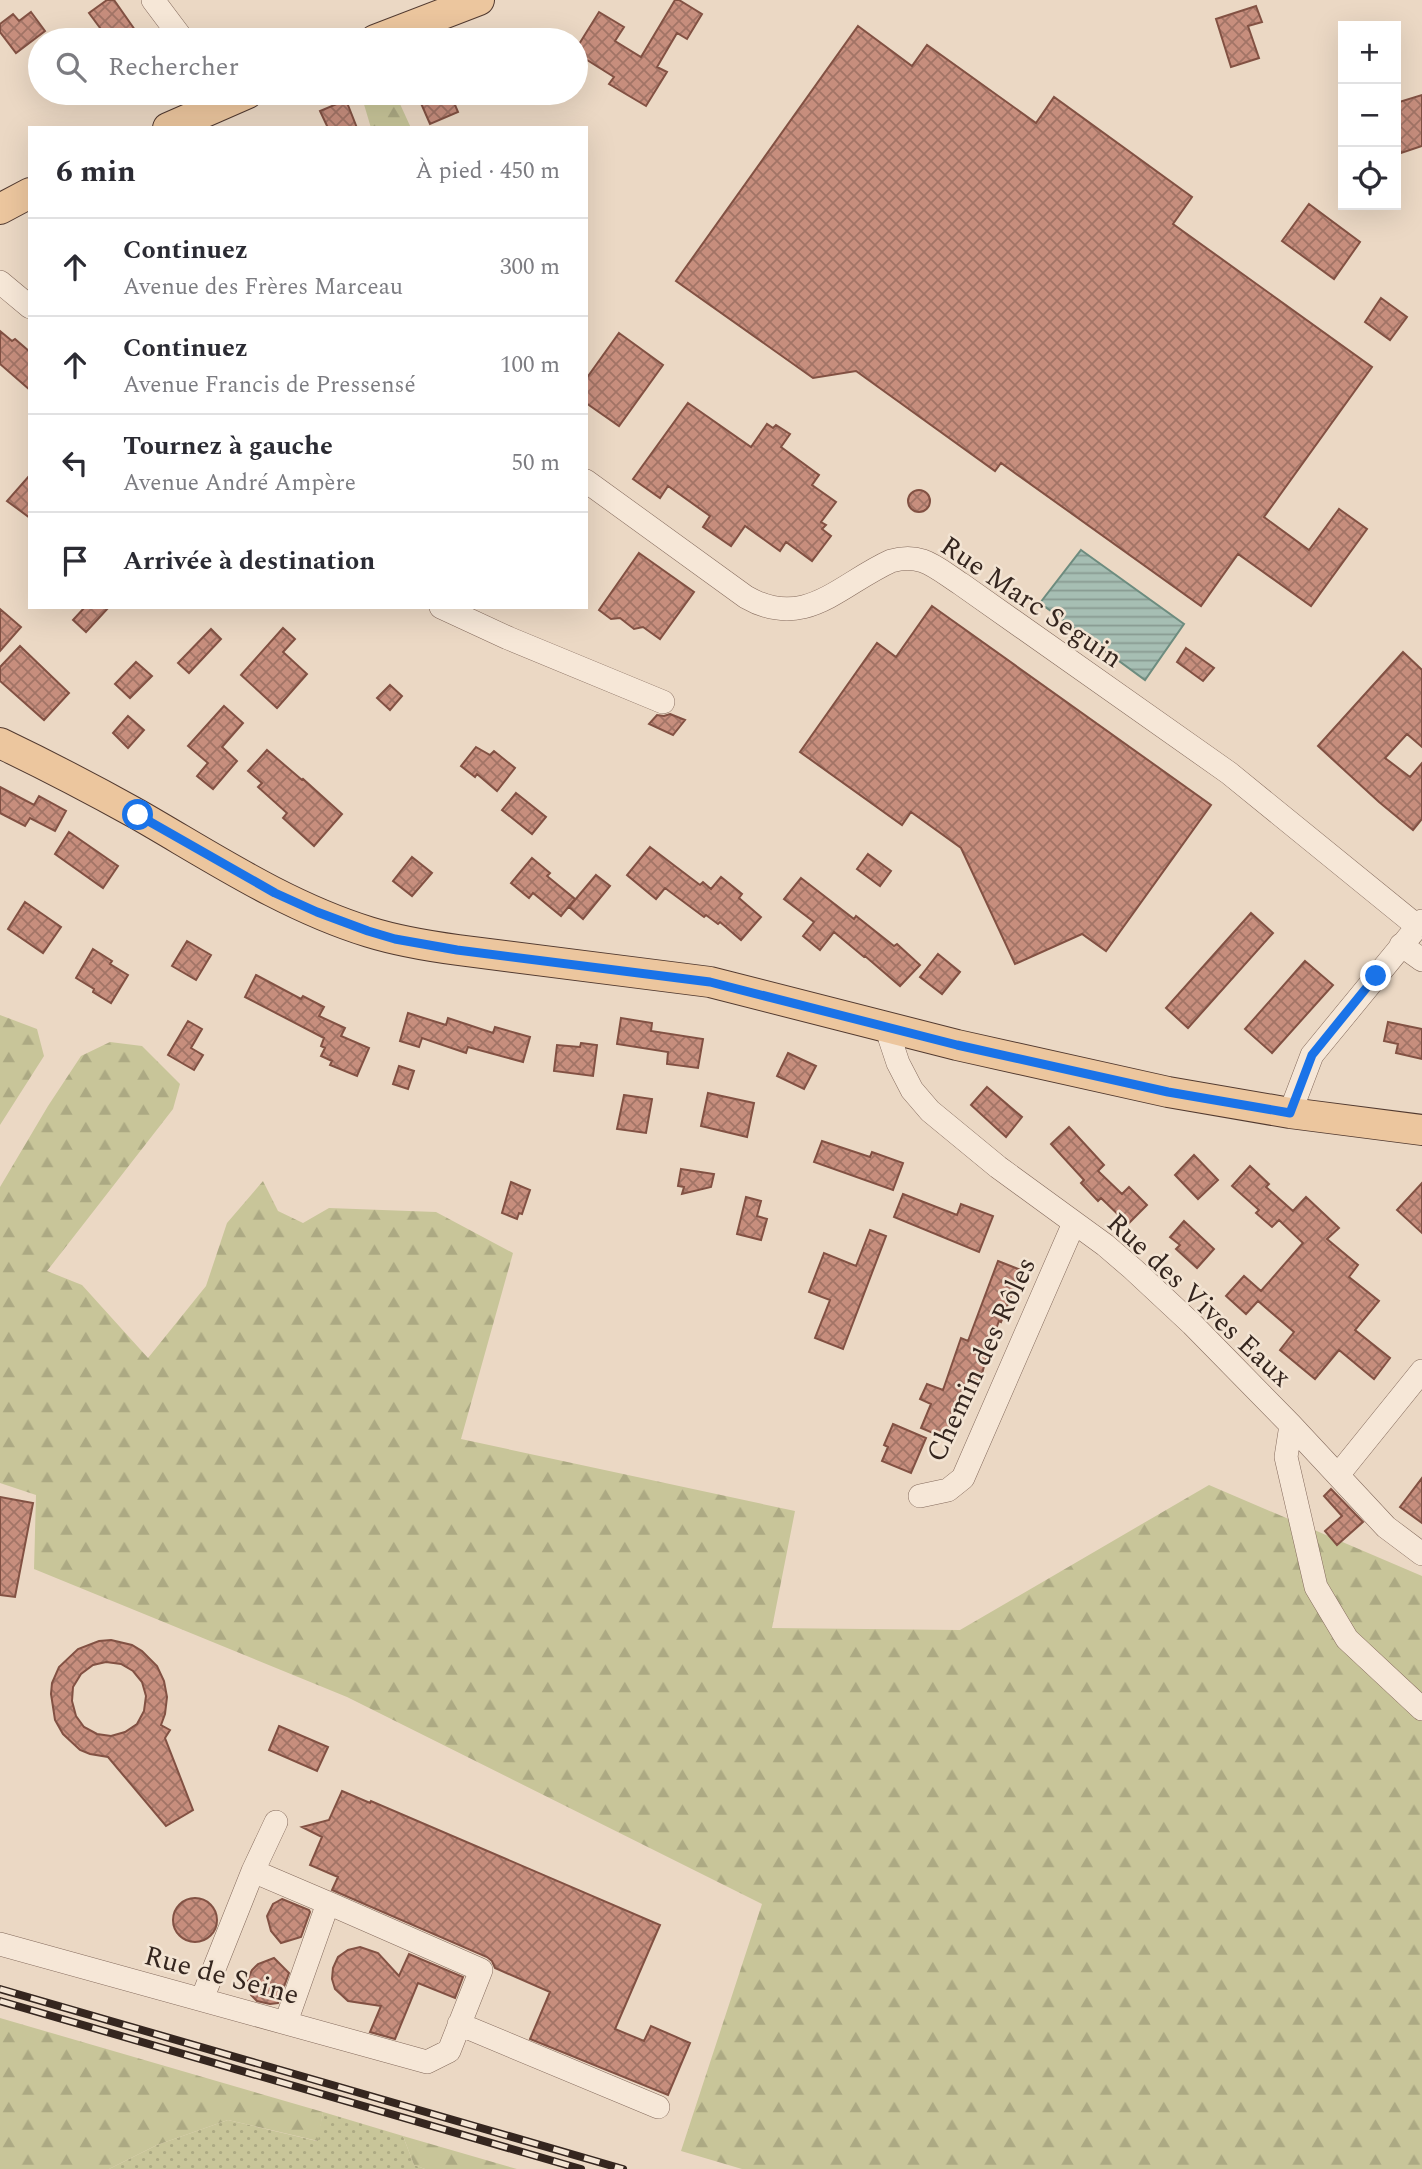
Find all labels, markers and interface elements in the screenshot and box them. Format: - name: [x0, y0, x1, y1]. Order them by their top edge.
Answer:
- map controls: [1338, 21, 1401, 210]
- button: +: [1338, 21, 1401, 84]
- search box: [28, 28, 588, 105]
- text: Rechercher: [108, 47, 239, 87]
- icon: search: [52, 48, 90, 86]
- button: −: [1338, 84, 1401, 147]
- button: locate: [1338, 147, 1401, 210]
- text: 6 min: [56, 149, 136, 195]
- text: À pied · 450 m: [415, 154, 560, 189]
- text: Continuez: [123, 230, 248, 270]
- icon: ahead: [56, 248, 94, 286]
- text: 300 m: [500, 250, 560, 285]
- text: Avenue des Frères Marceau: [123, 270, 403, 305]
- text: Continuez: [123, 328, 248, 368]
- icon: ahead: [56, 346, 94, 384]
- text: 100 m: [500, 348, 560, 383]
- text: Avenue Francis de Pressensé: [123, 368, 416, 403]
- text: Tournez à gauche: [123, 426, 333, 466]
- icon: left: [56, 444, 94, 482]
- text: 50 m: [511, 446, 560, 481]
- text: Avenue André Ampère: [123, 466, 356, 501]
- street label: Rue Marc Seguin: [931, 525, 1131, 679]
- text: Arrivée à destination: [123, 541, 375, 581]
- icon: arrive: [56, 542, 94, 580]
- route start: [122, 799, 153, 830]
- route end: [1360, 960, 1391, 991]
- street label: Rue des Vives Eaux: [1096, 1202, 1302, 1398]
- street label: Chemin des Rôles: [915, 1250, 1048, 1469]
- street label: Rue de Seine: [139, 1934, 304, 2017]

